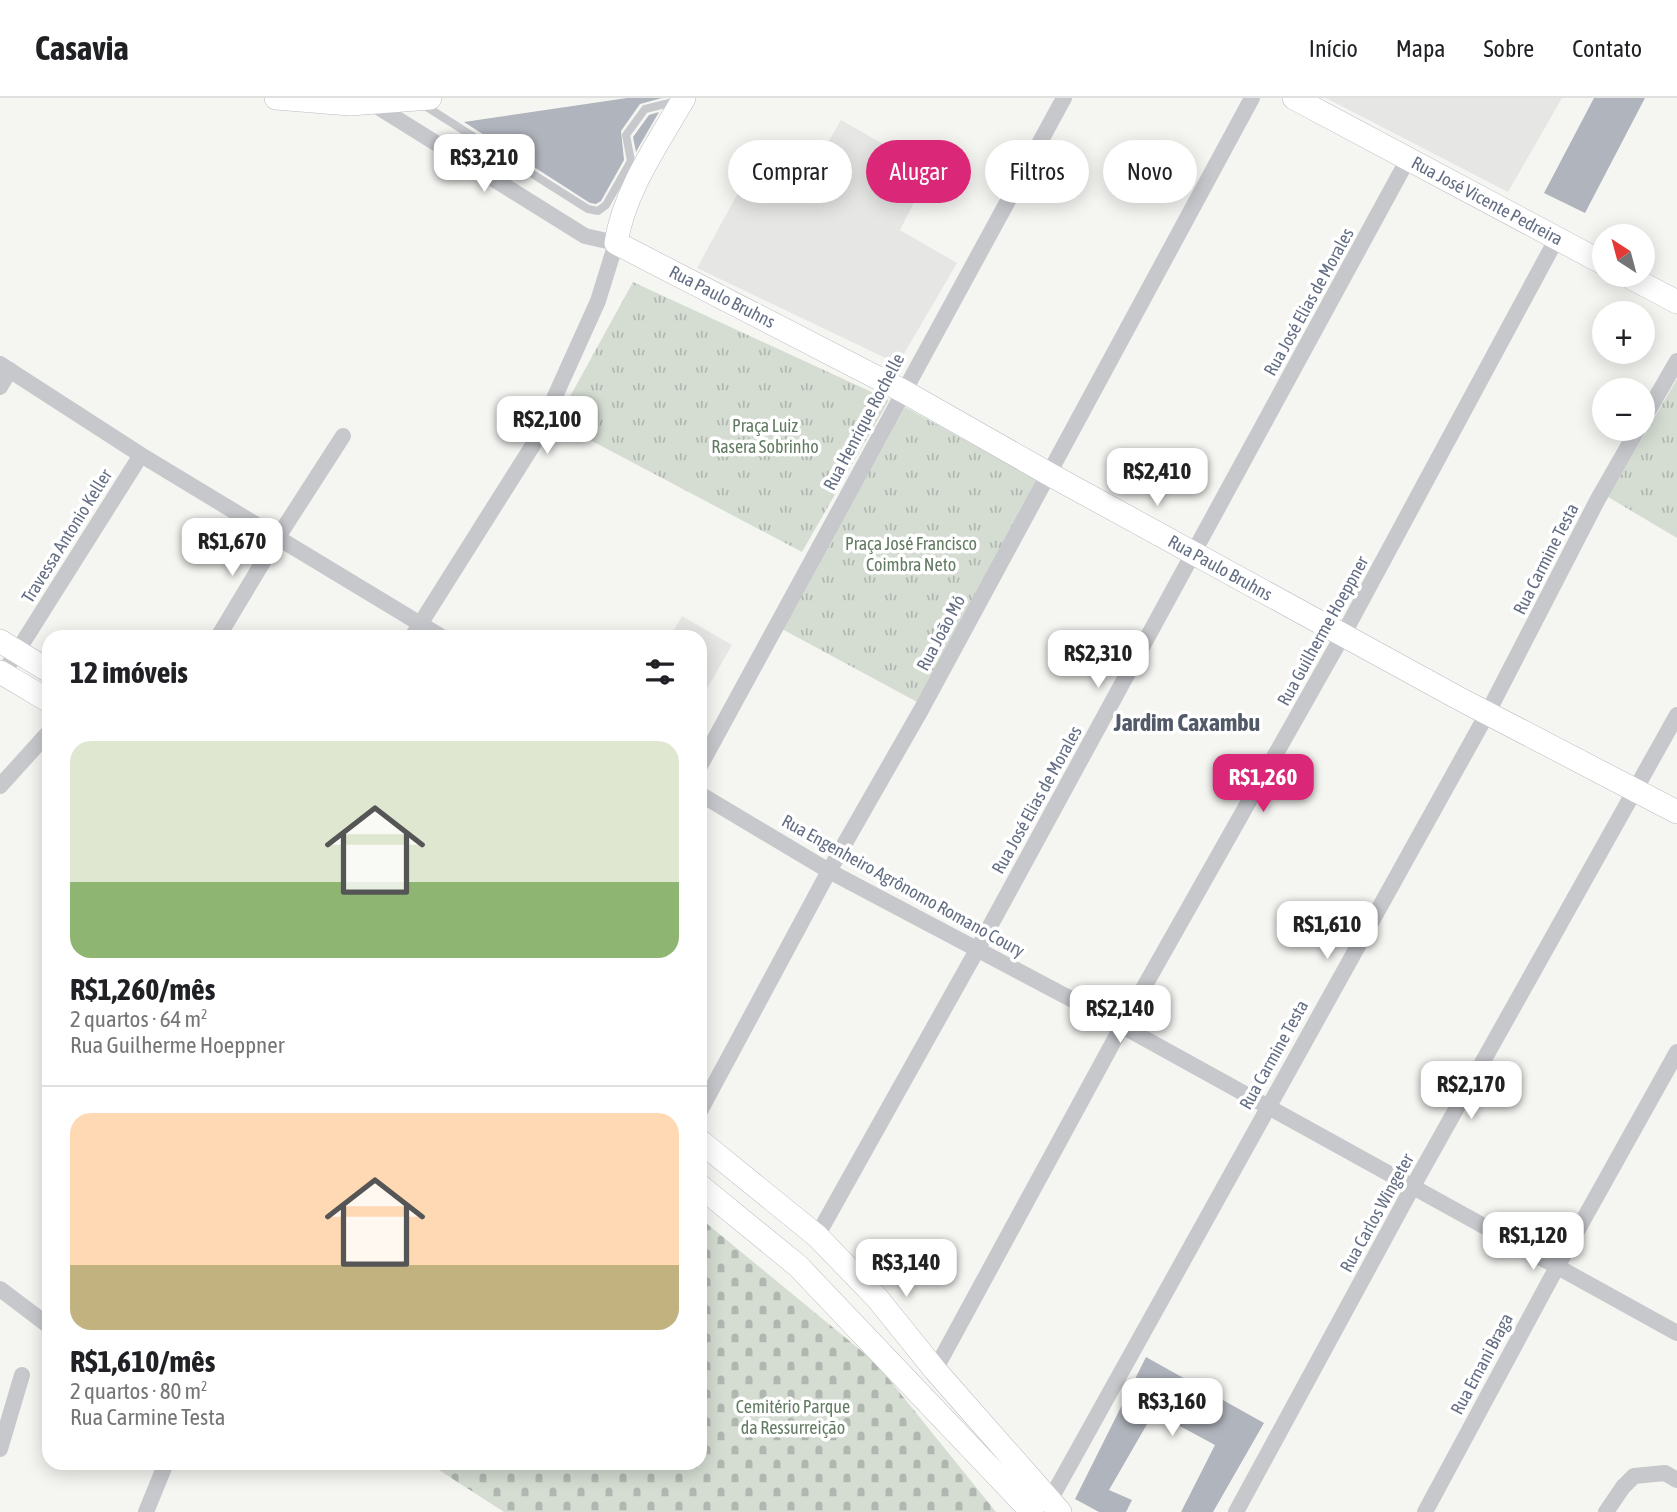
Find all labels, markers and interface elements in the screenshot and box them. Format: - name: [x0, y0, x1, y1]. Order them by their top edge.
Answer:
- text: Casavia: [35, 29, 129, 67]
- text: Início: [1309, 35, 1358, 62]
- text: Mapa: [1396, 35, 1446, 62]
- text: Sobre: [1484, 35, 1534, 62]
- text: Contato: [1572, 35, 1642, 62]
- pin: R$3,210: [419, 134, 549, 194]
- chip: Comprar: [728, 140, 852, 203]
- chip: Alugar: [866, 140, 971, 203]
- chip: Filtros: [985, 140, 1089, 203]
- chip: Novo: [1103, 140, 1197, 203]
- text: R$3,210: [450, 144, 518, 170]
- street label: Rua José Vicente Pedreira: [1408, 152, 1566, 249]
- street label: Rua José Elias de Morales: [1259, 224, 1358, 379]
- north arrow: [1592, 224, 1656, 287]
- map controls: [1592, 224, 1655, 441]
- street label: Rua Paulo Bruhns: [666, 261, 779, 332]
- button: +: [1592, 301, 1655, 364]
- street label: Rua Henrique Rochelle: [819, 350, 908, 494]
- button: −: [1592, 378, 1655, 441]
- pin: R$2,100: [482, 396, 612, 456]
- text: R$2,100: [513, 406, 581, 432]
- park label: Praça Luiz Rasera Sobrinho: [711, 415, 819, 457]
- pin: R$2,410: [1092, 448, 1222, 508]
- text: R$2,410: [1123, 458, 1191, 484]
- street label: Travessa Antonio Keller: [17, 465, 116, 606]
- street label: Rua Carmine Testa: [1509, 500, 1583, 618]
- pin: R$1,670: [167, 518, 297, 578]
- text: R$1,670: [198, 528, 266, 554]
- street label: Rua Paulo Bruhns: [1164, 530, 1276, 605]
- park label: Praça José Francisco Coimbra Neto: [845, 533, 977, 575]
- street label: Rua Guilherme Hoeppner: [1273, 552, 1373, 709]
- street label: Rua João Mó: [912, 591, 969, 674]
- pin: R$2,310: [1033, 630, 1163, 690]
- text: R$2,310: [1064, 640, 1132, 666]
- icon: filters: [641, 653, 679, 691]
- text: 12 imóveis: [70, 655, 188, 689]
- district label: Jardim Caxambu: [1113, 709, 1260, 736]
- street label: Rua José Elias de Morales: [987, 722, 1086, 877]
- pin: R$1,260: [1198, 754, 1328, 814]
- text: R$1,260: [1229, 764, 1297, 790]
- icon: home: [312, 787, 438, 913]
- street label: Rua Engenheiro Agrônomo Romano Coury: [778, 810, 1028, 961]
- pin: R$1,610: [1262, 902, 1392, 961]
- text: R$1,610: [1293, 911, 1361, 937]
- text: R$1,260/mês: [70, 972, 215, 1006]
- pin: R$2,140: [1055, 986, 1185, 1045]
- text: R$2,140: [1086, 995, 1154, 1021]
- street label: Rua Carmine Testa: [1235, 996, 1312, 1113]
- text: 2 quartos · 64 m²: [70, 1006, 208, 1032]
- text: Rua Guilherme Hoeppner: [70, 1032, 284, 1058]
- pin: R$2,170: [1406, 1062, 1536, 1121]
- text: R$2,170: [1437, 1071, 1505, 1097]
- street label: Rua Carlos Wingeter: [1335, 1149, 1418, 1276]
- icon: home: [312, 1159, 438, 1285]
- pin: R$1,120: [1468, 1212, 1598, 1272]
- text: R$1,120: [1499, 1222, 1567, 1248]
- pin: R$3,140: [841, 1240, 971, 1299]
- text: R$3,140: [872, 1249, 940, 1275]
- street label: Rua Ernani Braga: [1446, 1310, 1517, 1418]
- text: R$1,610/mês: [70, 1344, 215, 1378]
- text: 2 quartos · 80 m²: [70, 1378, 208, 1404]
- pin: R$3,160: [1107, 1378, 1237, 1438]
- text: R$3,160: [1138, 1388, 1206, 1414]
- park label: Cemitério Parque da Ressurreição: [736, 1396, 850, 1438]
- text: Rua Carmine Testa: [70, 1404, 225, 1430]

